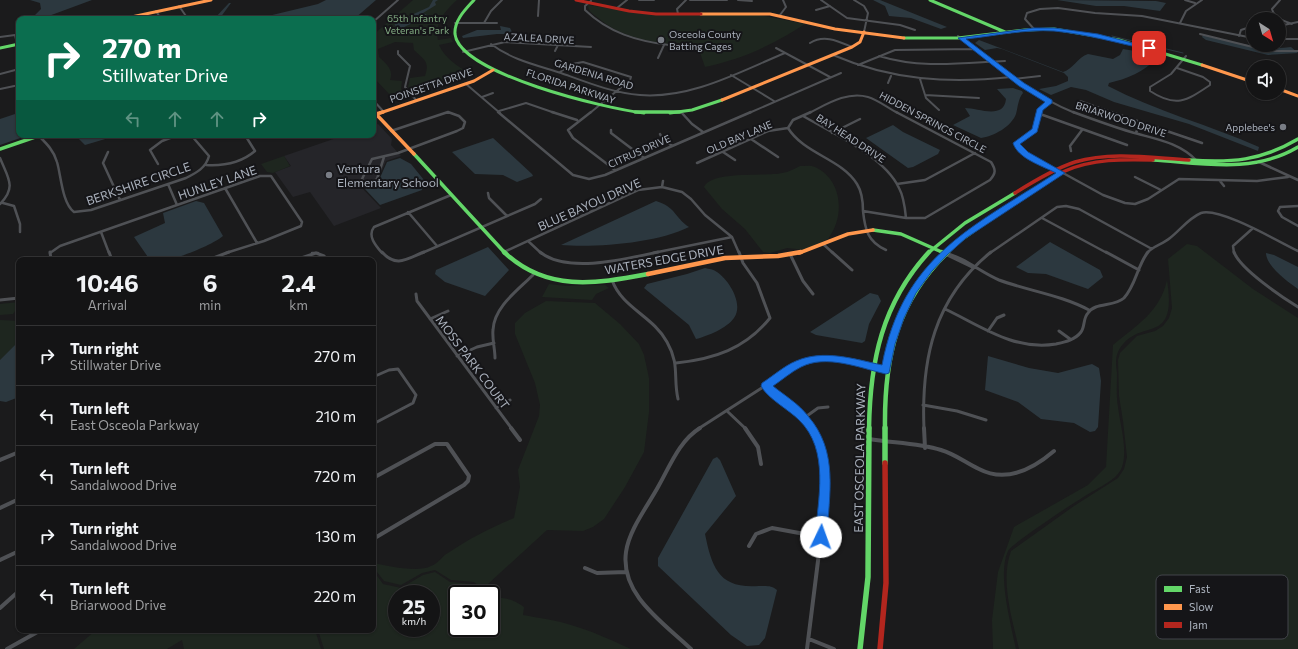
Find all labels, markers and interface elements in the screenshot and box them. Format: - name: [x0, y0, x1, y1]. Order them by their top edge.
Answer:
- park label: 65th Infantry Veteran's Park: [385, 12, 450, 36]
- north arrow: [1246, 12, 1286, 52]
- map controls: [1246, 12, 1286, 100]
- place label: Osceola County Batting Cages: [669, 28, 741, 52]
- text: 270 m: [102, 30, 181, 64]
- street label: AZALEA DRIVE: [503, 30, 575, 46]
- pin: [1132, 31, 1166, 65]
- icon: right: [36, 32, 88, 84]
- marker: Osceola County Batting Cages: [656, 35, 666, 45]
- icon: arrive: [1138, 37, 1160, 59]
- street label: GARDENIA ROAD: [553, 56, 635, 92]
- button: sound: [1246, 60, 1286, 100]
- text: Stillwater Drive: [102, 64, 228, 86]
- street label: POINSETTA DRIVE: [388, 65, 474, 105]
- street label: FLORIDA PARKWAY: [525, 66, 617, 106]
- street label: HIDDEN SPRINGS CIRCLE: [877, 89, 989, 155]
- street label: BRIARWOOD DRIVE: [1074, 99, 1168, 139]
- icon: left: [122, 108, 144, 130]
- icon: ahead: [164, 108, 186, 130]
- icon: ahead: [206, 108, 228, 130]
- icon: right: [248, 108, 270, 130]
- street label: BAY HEAD DRIVE: [814, 111, 888, 165]
- street label: OLD BAY LANE: [704, 118, 774, 156]
- place label: Applebee's: [1225, 121, 1275, 133]
- marker: Applebee's: [1278, 122, 1288, 132]
- street label: CITRUS DRIVE: [606, 132, 672, 170]
- street label: BERKSHIRE CIRCLE: [84, 159, 192, 207]
- place label: Ventura Elementary School: [337, 161, 439, 189]
- street label: HUNLEY LANE: [176, 162, 258, 202]
- marker: Ventura Elementary School: [324, 170, 334, 180]
- street label: BLUE BAYOU DRIVE: [535, 175, 643, 233]
- street label: WATERS EDGE DRIVE: [603, 242, 725, 276]
- text: 10:46: [76, 268, 139, 297]
- text: 6: [203, 268, 217, 297]
- text: 2.4: [281, 268, 316, 297]
- text: Arrival: [88, 297, 127, 313]
- text: min: [199, 297, 221, 313]
- text: km: [289, 297, 308, 313]
- street label: MOSS PARK COURT: [433, 313, 513, 412]
- text: Turn right: [70, 339, 139, 357]
- icon: right: [36, 345, 58, 367]
- text: 270 m: [314, 347, 356, 365]
- text: Stillwater Drive: [70, 357, 161, 373]
- street label: EAST OSCEOLA PARKWAY: [851, 383, 867, 533]
- text: Turn left: [70, 399, 129, 417]
- icon: left: [36, 405, 58, 427]
- text: 210 m: [316, 407, 356, 425]
- text: East Osceola Parkway: [70, 417, 199, 433]
- text: Turn left: [70, 459, 129, 477]
- icon: left: [36, 465, 58, 487]
- text: 720 m: [314, 467, 356, 485]
- text: Sandalwood Drive: [70, 477, 177, 493]
- position arrow: [800, 516, 842, 558]
- text: Turn right: [70, 519, 139, 537]
- icon: right: [36, 525, 58, 547]
- text: 130 m: [315, 527, 356, 545]
- text: Sandalwood Drive: [70, 537, 177, 553]
- legend: [1156, 575, 1288, 639]
- text: Turn left: [70, 579, 129, 597]
- text: Fast: [1189, 582, 1211, 595]
- icon: left: [36, 585, 58, 607]
- speed limit sign: 30: [448, 585, 500, 637]
- text: 220 m: [314, 587, 356, 605]
- text: 25: [402, 594, 426, 618]
- text: Briarwood Drive: [70, 597, 166, 613]
- text: Slow: [1189, 600, 1214, 613]
- text: km/h: [402, 615, 426, 627]
- text: Jam: [1189, 618, 1208, 632]

